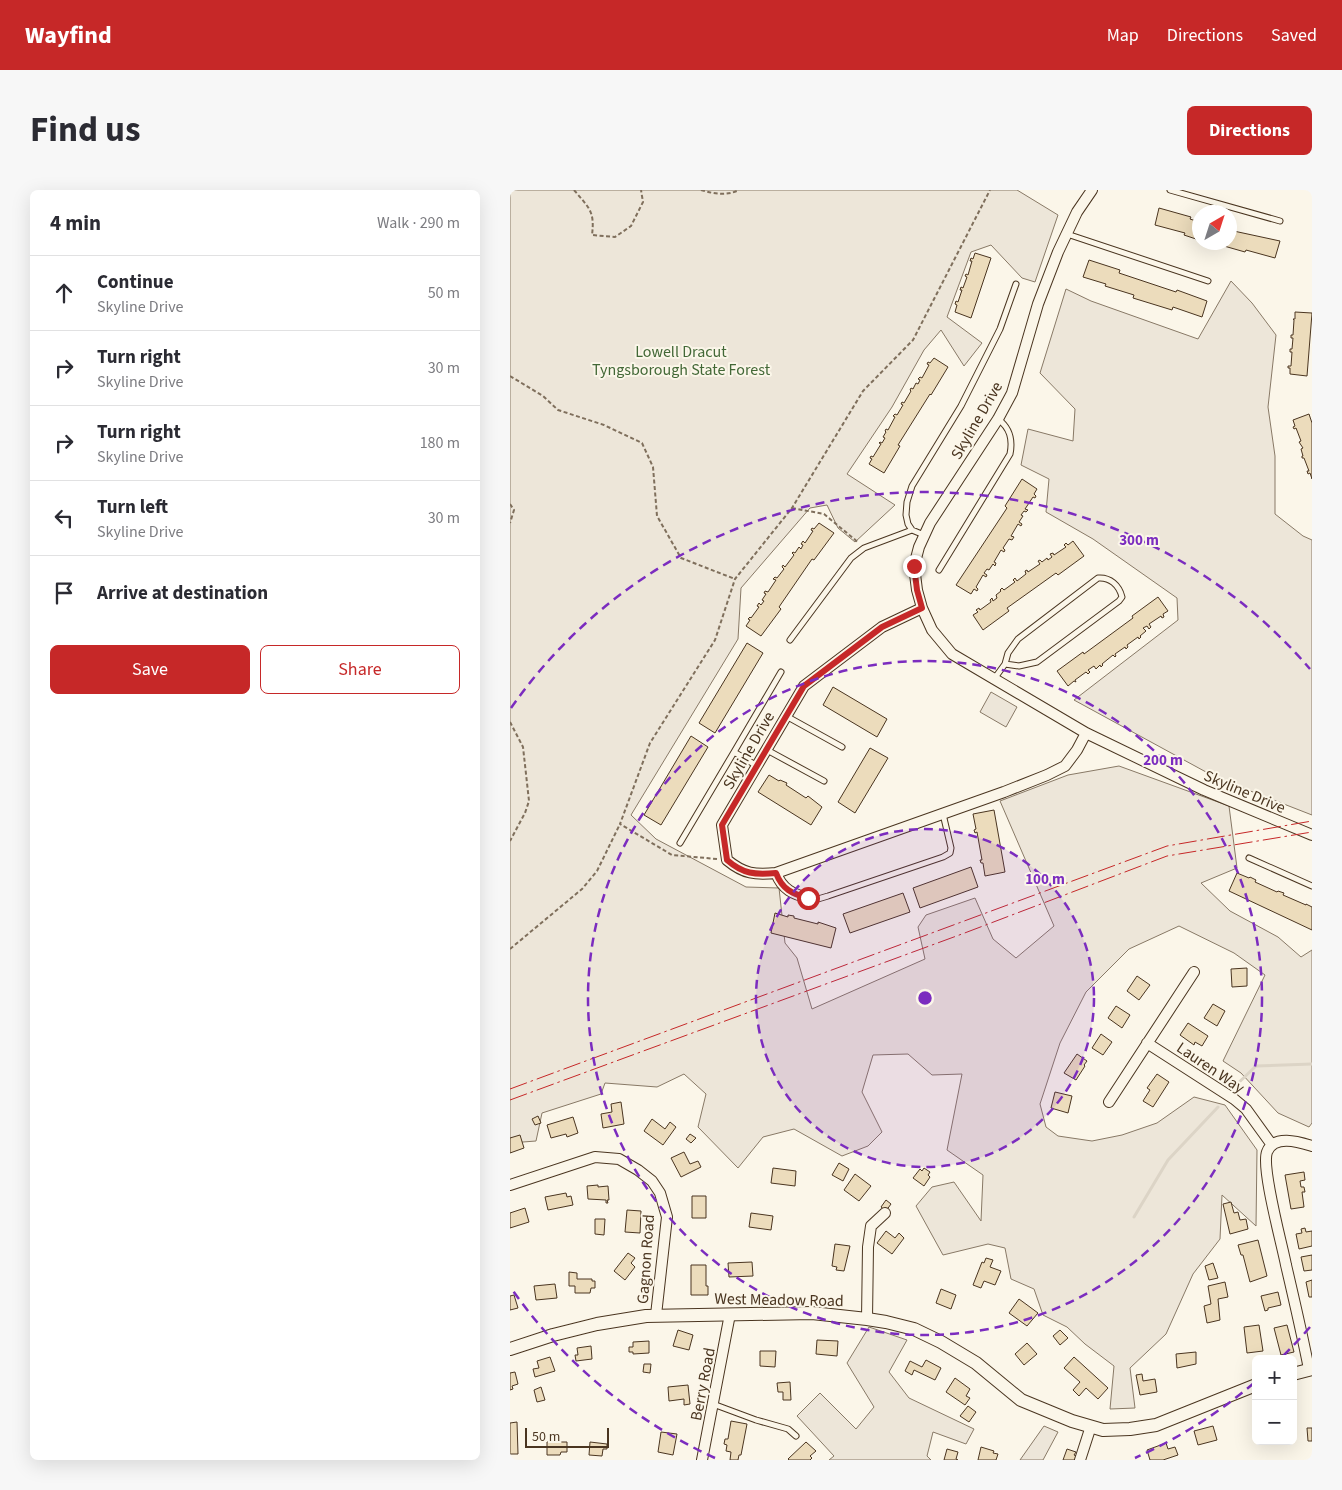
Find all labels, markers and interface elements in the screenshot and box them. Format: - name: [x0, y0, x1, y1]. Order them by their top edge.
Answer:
- text: Wayfind: [25, 18, 112, 53]
- text: Map: [1107, 23, 1139, 48]
- text: Directions: [1167, 23, 1243, 48]
- text: Saved: [1271, 23, 1317, 48]
- text: Find us: [30, 105, 140, 155]
- button: Directions: [1187, 106, 1312, 155]
- north arrow: [1192, 205, 1237, 250]
- text: 4 min: [50, 208, 101, 238]
- text: Walk · 290 m: [377, 212, 460, 234]
- text: Continue: [97, 269, 174, 296]
- icon: ahead: [50, 279, 78, 307]
- text: 50 m: [428, 282, 460, 304]
- text: Skyline Drive: [97, 296, 184, 318]
- park label: Lowell Dracut Tyngsborough State Forest: [592, 341, 771, 381]
- text: Turn right: [97, 344, 181, 371]
- icon: right: [50, 354, 78, 382]
- text: 30 m: [428, 357, 460, 379]
- text: Skyline Drive: [97, 371, 184, 393]
- street label: Skyline Drive: [946, 377, 1008, 463]
- text: Turn right: [97, 419, 181, 446]
- icon: right: [50, 429, 78, 457]
- text: 180 m: [420, 432, 460, 454]
- text: Skyline Drive: [97, 446, 184, 468]
- text: Turn left: [97, 494, 168, 521]
- icon: left: [50, 504, 78, 532]
- text: 30 m: [428, 507, 460, 529]
- text: Skyline Drive: [97, 521, 184, 543]
- text: 300 m: [1119, 530, 1159, 551]
- route end: [903, 555, 926, 578]
- icon: arrive: [50, 579, 78, 607]
- text: Arrive at destination: [97, 580, 268, 607]
- button: Save: [50, 645, 250, 694]
- button: Share: [260, 645, 460, 694]
- street label: Skyline Drive: [718, 707, 780, 793]
- text: 200 m: [1143, 750, 1183, 771]
- street label: Skyline Drive: [1200, 765, 1289, 819]
- text: 100 m: [1025, 869, 1065, 890]
- route start: [797, 887, 820, 910]
- centre of rings: [916, 989, 934, 1007]
- street label: Lauren Way: [1172, 1037, 1249, 1099]
- street label: Gagnon Road: [632, 1214, 660, 1305]
- street label: West Meadow Road: [714, 1288, 844, 1312]
- street label: Berry Road: [685, 1346, 721, 1423]
- map controls: [1252, 1355, 1297, 1445]
- button: +: [1252, 1355, 1297, 1400]
- button: −: [1252, 1400, 1297, 1445]
- scale bar: [525, 1425, 609, 1448]
- text: 50 m: [532, 1427, 560, 1447]

